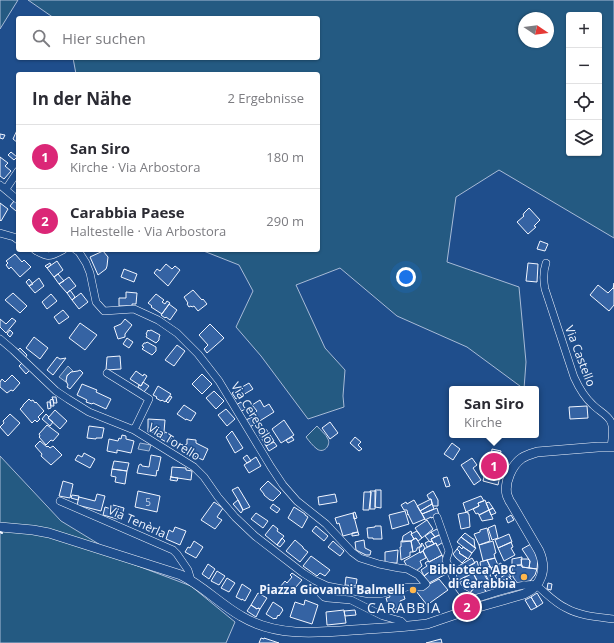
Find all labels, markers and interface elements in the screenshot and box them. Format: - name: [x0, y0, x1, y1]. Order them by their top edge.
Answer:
- north arrow: [518, 12, 554, 48]
- map controls: [566, 12, 602, 156]
- button: +: [566, 12, 602, 48]
- search box: [16, 16, 320, 60]
- icon: search: [30, 27, 52, 49]
- text: Hier suchen: [62, 28, 146, 48]
- button: −: [566, 48, 602, 84]
- button: locate: [566, 84, 602, 120]
- text: In der Nähe: [32, 87, 131, 110]
- text: 2 Ergebnisse: [227, 89, 304, 107]
- button: layers: [566, 120, 602, 156]
- text: San Siro: [70, 138, 130, 158]
- text: 1: [41, 148, 49, 166]
- text: 180 m: [266, 148, 304, 166]
- text: Kirche · Via Arbostora: [70, 158, 200, 176]
- text: Carabbia Paese: [70, 202, 185, 222]
- text: 2: [41, 212, 49, 230]
- text: 290 m: [266, 212, 304, 230]
- text: Haltestelle · Via Arbostora: [70, 222, 226, 240]
- your location: [396, 267, 416, 287]
- street label: Via Castello: [561, 323, 600, 389]
- street label: Via Ceresolo: [227, 379, 278, 447]
- popup: [449, 386, 539, 438]
- text: San Siro: [464, 393, 524, 413]
- text: Kirche: [464, 413, 502, 431]
- street label: Via Torello: [145, 419, 204, 464]
- pin: 1: [481, 451, 507, 481]
- house number: 5: [145, 495, 151, 509]
- street label: Via Tenèrla: [105, 501, 169, 542]
- place label: Biblioteca ABC di Carabbia: [429, 561, 516, 592]
- marker: Biblioteca ABC di Carabbia: [519, 572, 529, 582]
- place label: Piazza Giovanni Balmelli: [259, 581, 405, 598]
- marker: Piazza Giovanni Balmelli: [408, 585, 418, 595]
- pin: 2: [454, 592, 480, 622]
- district label: CARABBIA: [367, 598, 441, 617]

